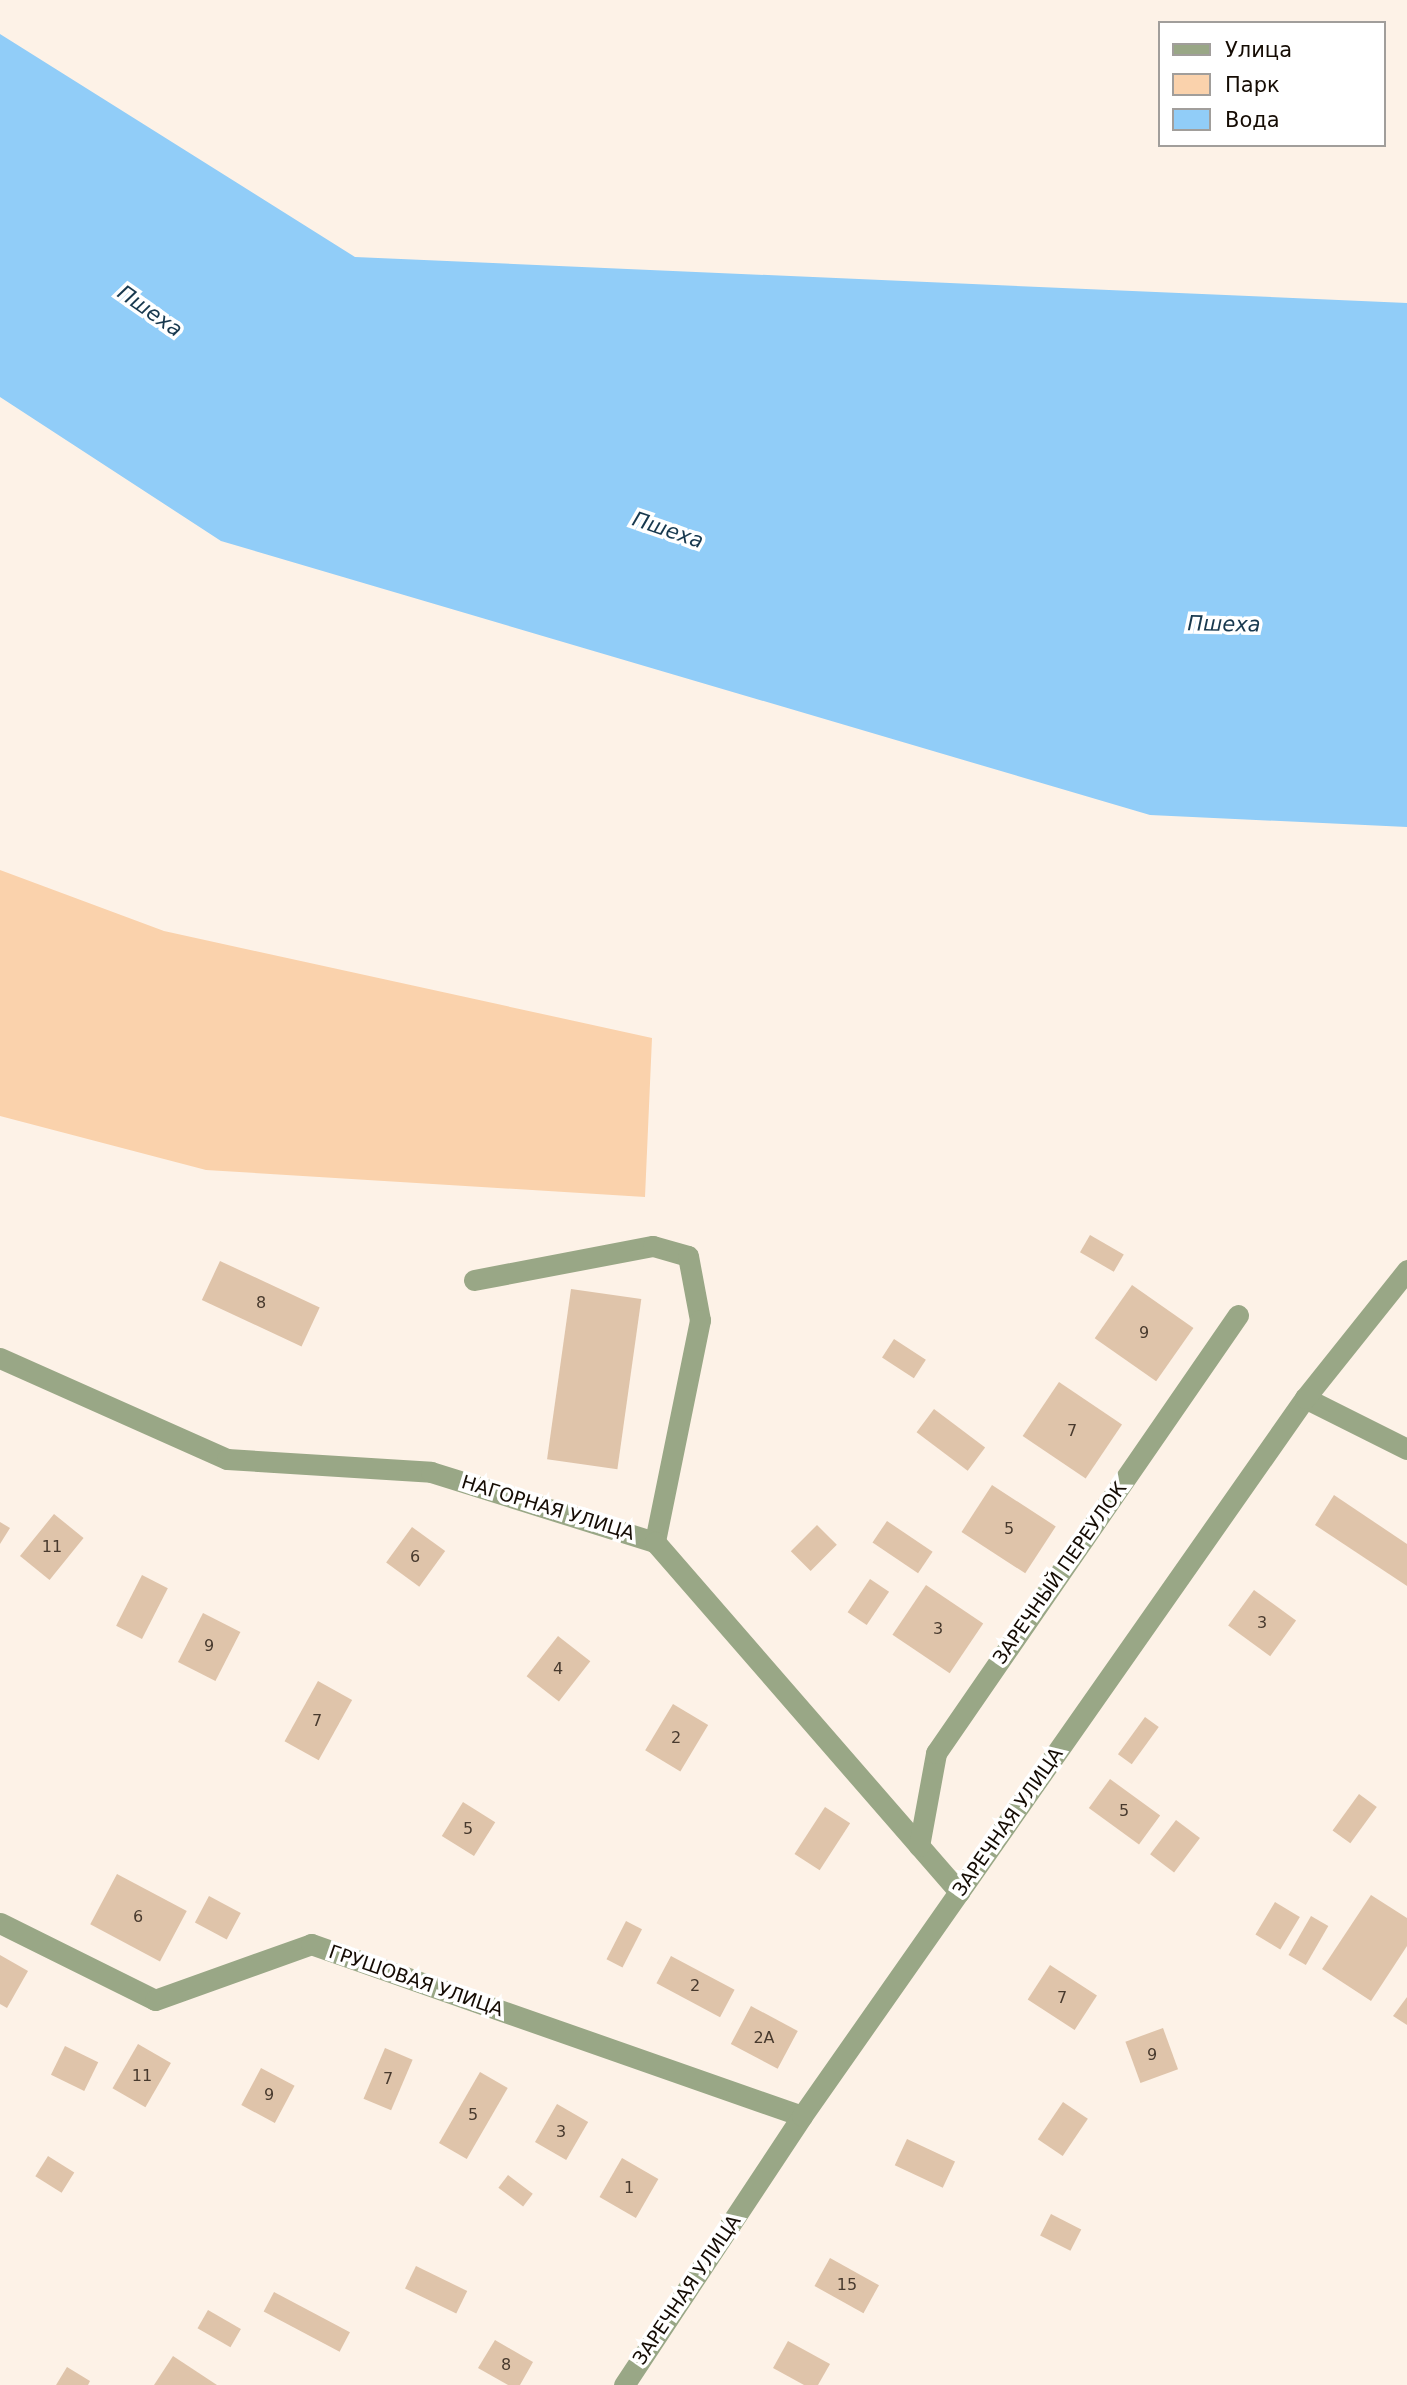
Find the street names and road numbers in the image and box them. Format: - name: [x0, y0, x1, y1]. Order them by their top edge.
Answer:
- street label: НАГОРНАЯ УЛИЦА: [459, 1471, 637, 1545]
- street label: ЗАРЕЧНЫЙ ПЕРЕУЛОК: [988, 1478, 1132, 1668]
- street label: ЗАРЕЧНАЯ УЛИЦА: [948, 1743, 1068, 1901]
- street label: ГРУШОВАЯ УЛИЦА: [326, 1940, 506, 2022]
- street label: ЗАРЕЧНАЯ УЛИЦА: [628, 2211, 746, 2369]

